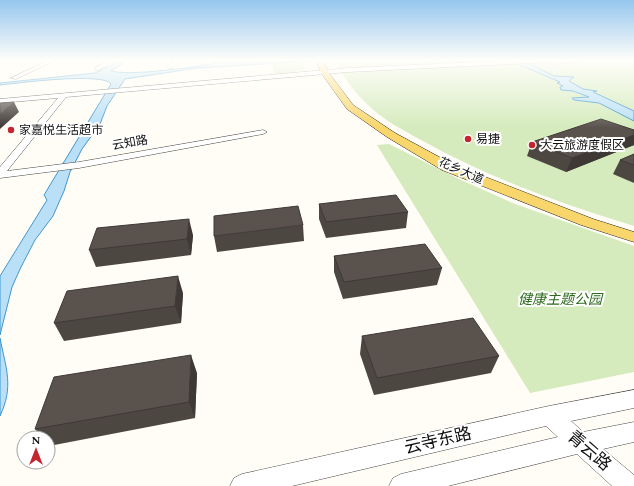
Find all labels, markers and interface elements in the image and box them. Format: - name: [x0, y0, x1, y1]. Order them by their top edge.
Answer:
- place label: 家嘉悦生活超市: [19, 121, 103, 140]
- marker: 家嘉悦生活超市: [6, 125, 16, 135]
- place label: 易捷: [476, 130, 500, 149]
- street label: 云知路: [111, 131, 149, 155]
- marker: 易捷: [463, 134, 473, 144]
- place label: 大云旅游度假区: [540, 136, 624, 155]
- marker: 大云旅游度假区: [527, 140, 537, 150]
- street label: 花乡大道: [435, 153, 487, 189]
- park label: 健康主题公园: [518, 289, 604, 310]
- street label: 云寺东路: [402, 421, 474, 461]
- street label: 青云路: [561, 424, 617, 478]
- north arrow: [16, 430, 56, 470]
- text: N: [32, 432, 41, 449]

